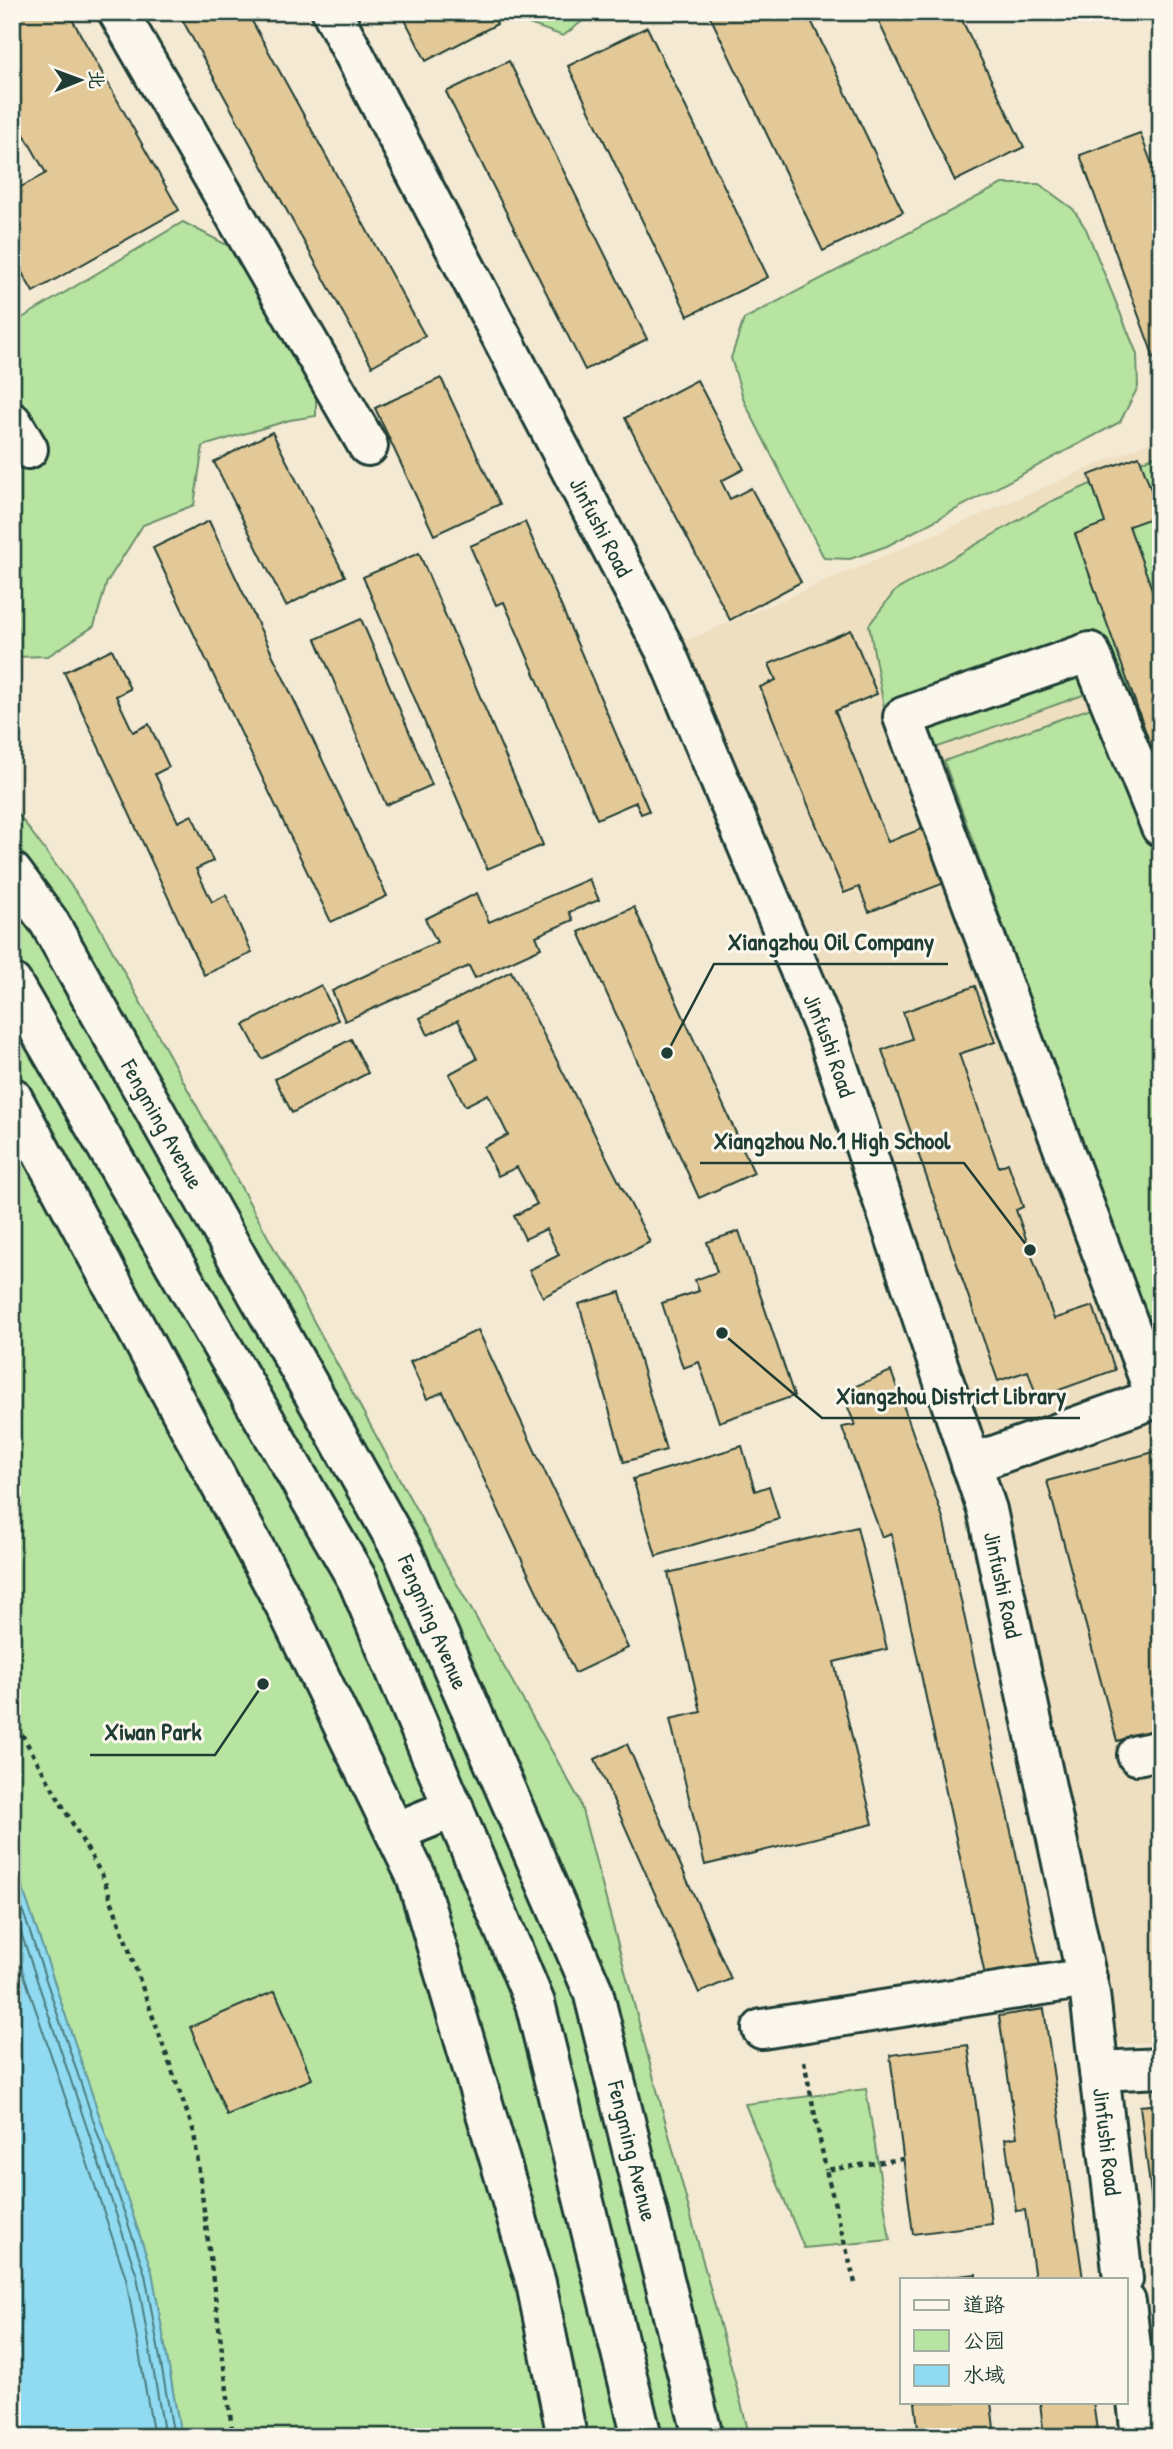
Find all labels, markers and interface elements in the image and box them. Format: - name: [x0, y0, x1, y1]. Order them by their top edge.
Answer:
- north arrow: [46, 46, 116, 116]
- text: 北: [84, 70, 110, 89]
- street label: Jinfushi Road: [562, 472, 640, 582]
- callout: Xiangzhou Oil Company: [714, 919, 948, 964]
- text: Xiangzhou Oil Company: [728, 925, 934, 958]
- street label: Jinfushi Road: [796, 989, 863, 1101]
- street label: Fengming Avenue: [114, 1053, 211, 1194]
- callout: Xiangzhou No.1 High School: [700, 1118, 964, 1163]
- text: Xiangzhou No.1 High School: [714, 1124, 951, 1157]
- callout: Xiangzhou District Library: [822, 1373, 1080, 1418]
- text: Xiangzhou District Library: [836, 1379, 1066, 1412]
- street label: Jinfushi Road: [977, 1528, 1030, 1641]
- street label: Fengming Avenue: [390, 1549, 476, 1694]
- callout: Xiwan Park: [90, 1710, 215, 1755]
- text: Xiwan Park: [105, 1715, 201, 1747]
- street label: Fengming Avenue: [600, 2077, 665, 2224]
- street label: Jinfushi Road: [1086, 2086, 1129, 2197]
- legend: [900, 2278, 1128, 2404]
- text: 道路: [963, 2290, 1005, 2319]
- text: 公园: [963, 2326, 1005, 2355]
- text: 水域: [963, 2360, 1005, 2389]

